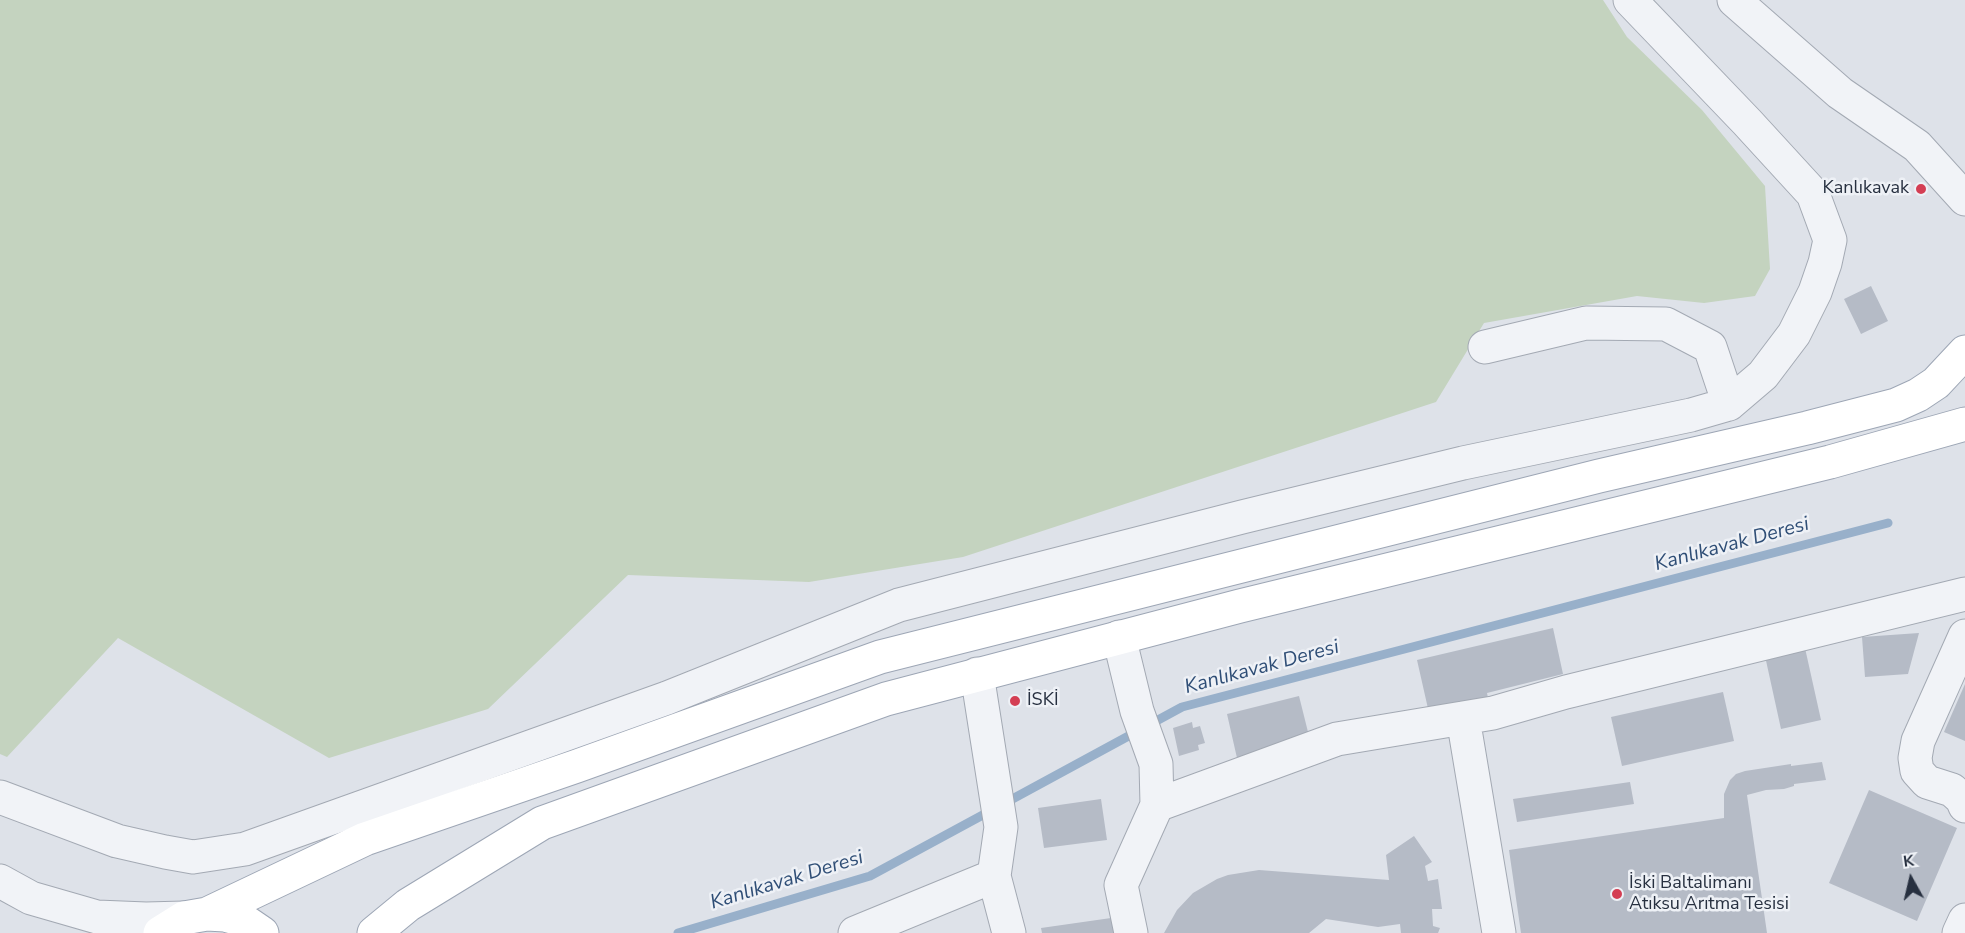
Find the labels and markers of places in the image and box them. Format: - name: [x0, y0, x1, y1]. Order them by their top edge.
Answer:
- place label: Kanlıkavak: [1822, 178, 1909, 200]
- marker: Kanlıkavak: [1914, 182, 1928, 196]
- place label: İSKİ: [1027, 690, 1059, 712]
- marker: İSKİ: [1008, 694, 1022, 708]
- place label: İski Baltalimanı Atıksu Arıtma Tesisi: [1629, 873, 1789, 916]
- marker: İski Baltalimanı Atıksu Arıtma Tesisi: [1610, 887, 1624, 901]

